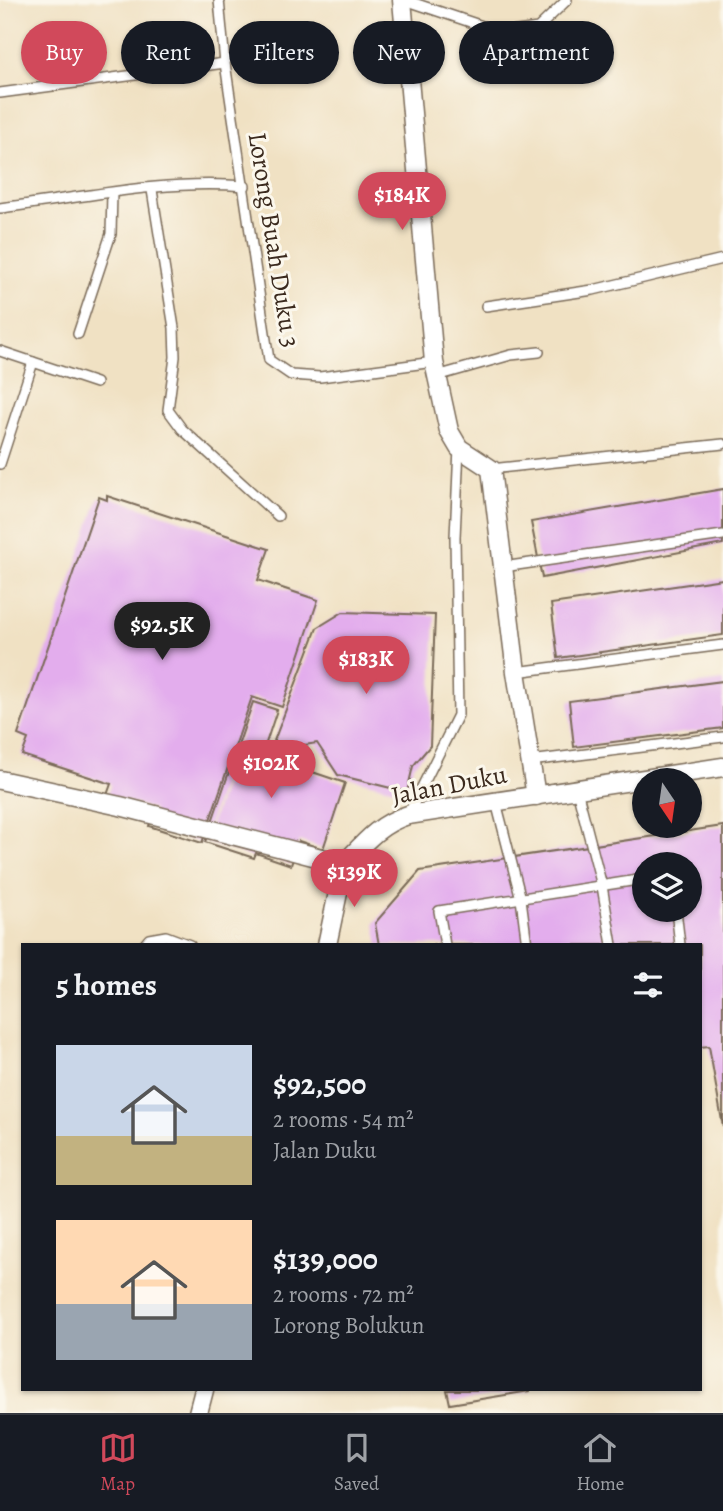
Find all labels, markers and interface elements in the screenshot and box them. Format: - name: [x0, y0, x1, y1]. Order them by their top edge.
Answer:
- chip: Buy: [21, 21, 107, 84]
- chip: Rent: [121, 21, 215, 84]
- chip: Filters: [229, 21, 339, 84]
- chip: New: [353, 21, 445, 84]
- chip: Apartment: [459, 21, 614, 84]
- street label: Lorong Buah Duku 3: [240, 130, 308, 350]
- pin: $184K: [353, 173, 451, 232]
- text: $184K: [374, 179, 430, 210]
- pin: $92.5K: [105, 602, 219, 662]
- text: $92.5K: [130, 609, 194, 640]
- pin: $183K: [317, 636, 415, 696]
- text: $183K: [339, 643, 394, 674]
- pin: $102K: [222, 740, 320, 800]
- text: $102K: [243, 747, 299, 778]
- street label: Jalan Duku: [388, 756, 511, 813]
- north arrow: [632, 768, 702, 838]
- map controls: [632, 768, 702, 922]
- pin: $139K: [305, 850, 403, 909]
- button: layers: [632, 852, 702, 922]
- text: $139K: [327, 856, 381, 887]
- text: 5 homes: [56, 965, 157, 1005]
- icon: filters: [629, 966, 667, 1004]
- text: $92,500: [273, 1064, 366, 1104]
- icon: home: [112, 1073, 196, 1157]
- text: 2 rooms · 54 m²: [273, 1104, 414, 1135]
- text: Jalan Duku: [273, 1135, 377, 1166]
- text: $139,000: [273, 1239, 378, 1279]
- icon: home: [112, 1248, 196, 1332]
- text: 2 rooms · 72 m²: [273, 1279, 414, 1310]
- text: Lorong Bolukun: [273, 1310, 424, 1341]
- tab: Map: [99, 1429, 137, 1497]
- tab: Saved: [334, 1429, 379, 1497]
- tab: Home: [577, 1429, 624, 1497]

